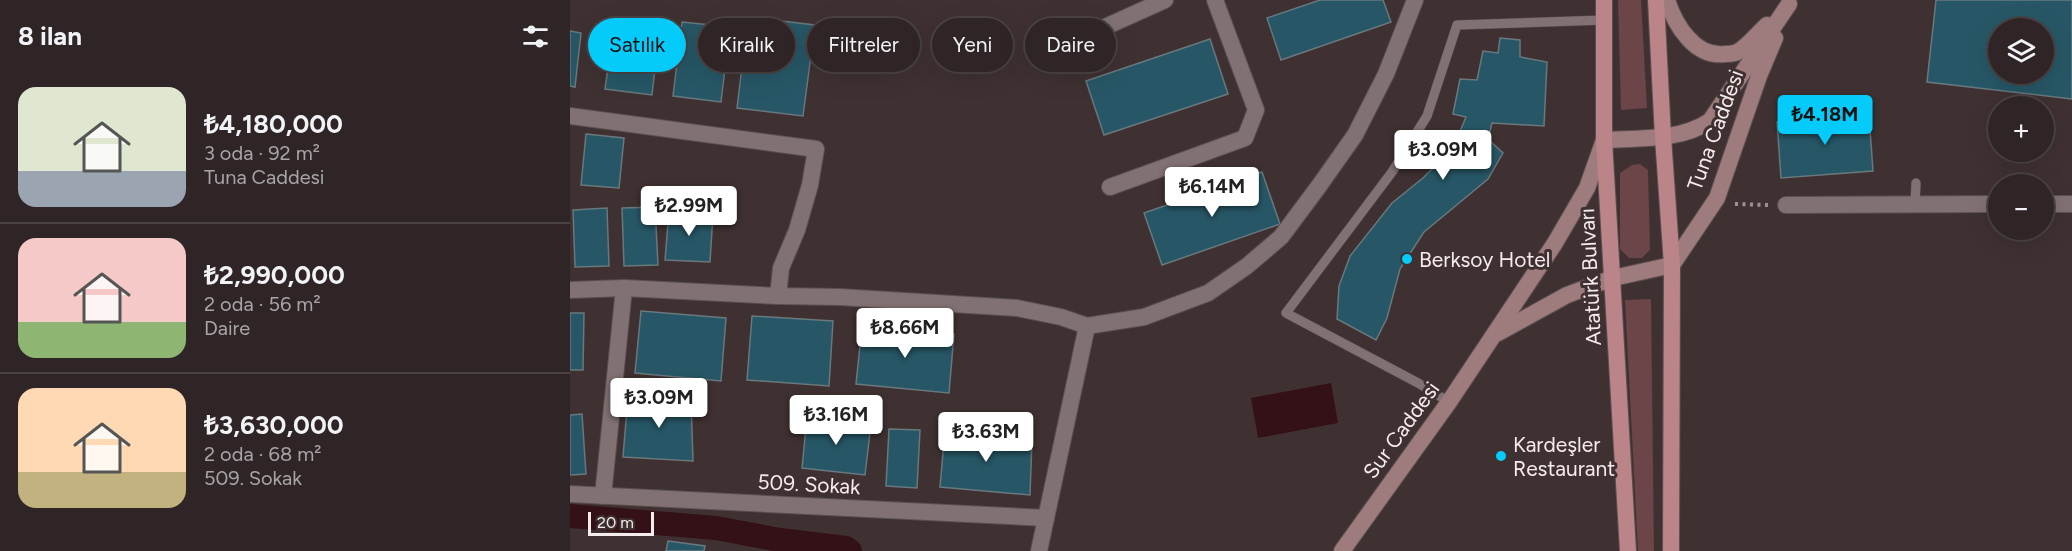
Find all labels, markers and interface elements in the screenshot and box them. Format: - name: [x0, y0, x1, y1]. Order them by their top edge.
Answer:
- chip: Satılık: [588, 18, 686, 72]
- chip: Kiralık: [698, 18, 795, 72]
- chip: Filtreler: [807, 18, 920, 72]
- chip: Yeni: [932, 18, 1013, 72]
- chip: Daire: [1025, 18, 1116, 72]
- map controls: [1988, 18, 2054, 240]
- button: layers: [1988, 18, 2054, 84]
- text: 8 ilan: [18, 20, 82, 52]
- icon: filters: [519, 20, 552, 53]
- street label: Tuna Caddesi: [1682, 66, 1748, 194]
- pin: ₺4.18M: [1776, 95, 1874, 146]
- button: +: [1988, 96, 2054, 162]
- text: ₺4.18M: [1792, 102, 1858, 126]
- text: ₺4,180,000: [204, 108, 343, 140]
- icon: home: [66, 111, 138, 183]
- pin: ₺3.09M: [1394, 130, 1492, 181]
- text: ₺3.09M: [1408, 137, 1478, 161]
- text: 3 oda · 92 m²: [204, 141, 320, 165]
- text: Tuna Caddesi: [204, 165, 325, 189]
- pin: ₺6.14M: [1163, 167, 1261, 218]
- text: ₺6.14M: [1179, 174, 1245, 198]
- button: −: [1988, 174, 2054, 240]
- pin: ₺2.99M: [640, 186, 738, 237]
- text: ₺2.99M: [655, 193, 723, 217]
- street label: Atatürk Bulvarı: [1574, 208, 1606, 346]
- place label: Berksoy Hotel: [1419, 247, 1550, 272]
- marker: Berksoy Hotel: [1400, 252, 1414, 266]
- text: ₺2,990,000: [204, 259, 345, 291]
- icon: home: [66, 262, 138, 334]
- text: 2 oda · 56 m²: [204, 292, 321, 316]
- pin: ₺8.66M: [856, 308, 954, 359]
- text: ₺8.66M: [871, 315, 939, 339]
- text: Daire: [204, 316, 250, 340]
- street label: Sur Caddesi: [1358, 377, 1444, 483]
- pin: ₺3.09M: [610, 378, 708, 429]
- text: ₺3.09M: [624, 385, 694, 409]
- pin: ₺3.16M: [787, 395, 885, 446]
- text: ₺3.16M: [804, 402, 868, 426]
- text: ₺3,630,000: [204, 409, 344, 441]
- icon: home: [66, 412, 138, 484]
- pin: ₺3.63M: [937, 412, 1035, 463]
- text: ₺3.63M: [952, 419, 1020, 443]
- place label: Kardeşler Restaurant: [1513, 432, 1615, 481]
- text: 2 oda · 68 m²: [204, 442, 321, 466]
- marker: Kardeşler Restaurant: [1494, 449, 1508, 463]
- text: 509. Sokak: [204, 466, 302, 490]
- street label: 509. Sokak: [757, 469, 862, 499]
- scale bar: [588, 509, 654, 536]
- text: 20 m: [597, 513, 634, 532]

